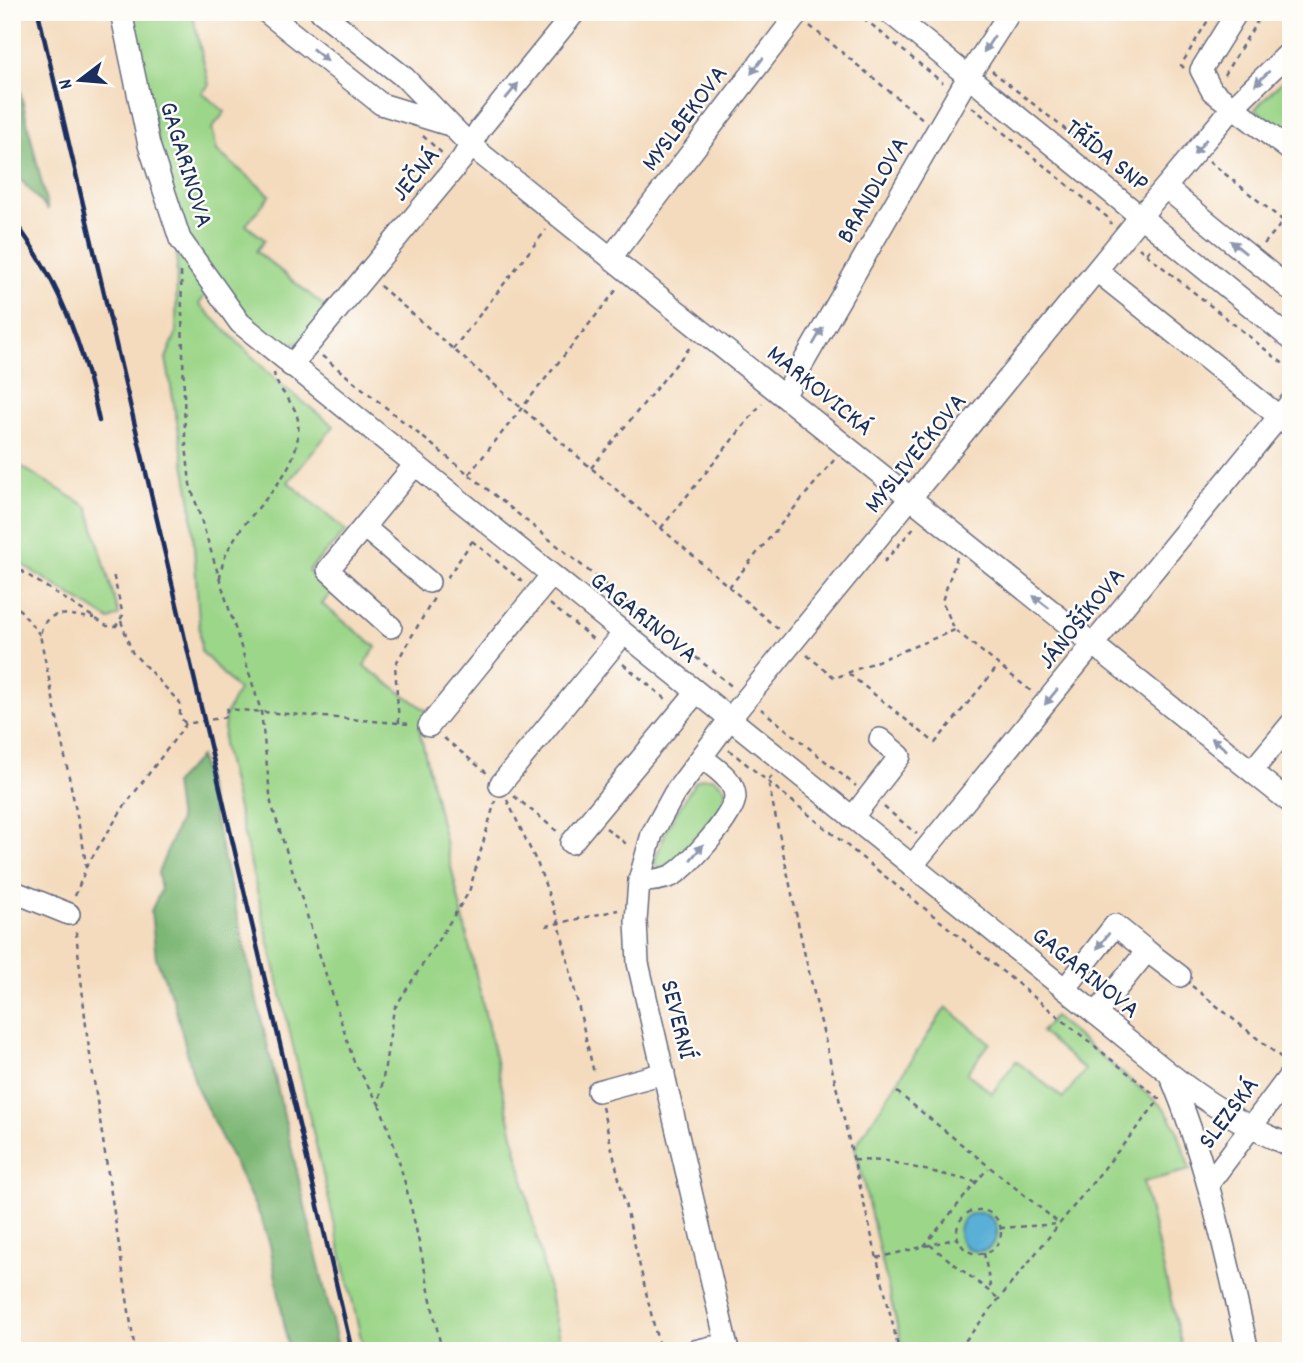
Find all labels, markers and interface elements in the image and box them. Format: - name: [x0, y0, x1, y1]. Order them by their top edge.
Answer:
- one-way arrow: [983, 35, 996, 54]
- north arrow: [46, 46, 116, 116]
- one-way arrow: [311, 47, 328, 62]
- one-way arrow: [750, 57, 765, 75]
- street label: MYSLBEKOVA: [634, 58, 738, 180]
- one-way arrow: [1254, 70, 1271, 87]
- text: N: [53, 75, 81, 92]
- one-way arrow: [504, 82, 519, 100]
- street label: GAGARINOVA: [148, 98, 221, 233]
- street label: TŘÍDA SNP: [1056, 111, 1156, 202]
- street label: BRANDLOVA: [829, 131, 919, 251]
- one-way arrow: [1193, 138, 1208, 156]
- street label: JEČNÁ: [383, 140, 450, 210]
- one-way arrow: [1229, 240, 1246, 255]
- one-way arrow: [812, 327, 824, 346]
- street label: MARKOVICKÁ: [757, 337, 880, 446]
- street label: MYSLIVEČKOVA: [856, 386, 977, 522]
- street label: JÁNOŠÍKOVA: [1030, 560, 1136, 678]
- street label: GAGARINOVA: [581, 563, 705, 674]
- one-way arrow: [1032, 595, 1049, 610]
- one-way arrow: [1043, 688, 1058, 706]
- one-way arrow: [1210, 737, 1228, 752]
- one-way arrow: [690, 843, 705, 861]
- street label: GAGARINOVA: [1023, 918, 1147, 1029]
- one-way arrow: [1096, 931, 1111, 949]
- street label: SEVERNÍ: [649, 976, 704, 1064]
- street label: SLEZSKÁ: [1190, 1070, 1269, 1158]

